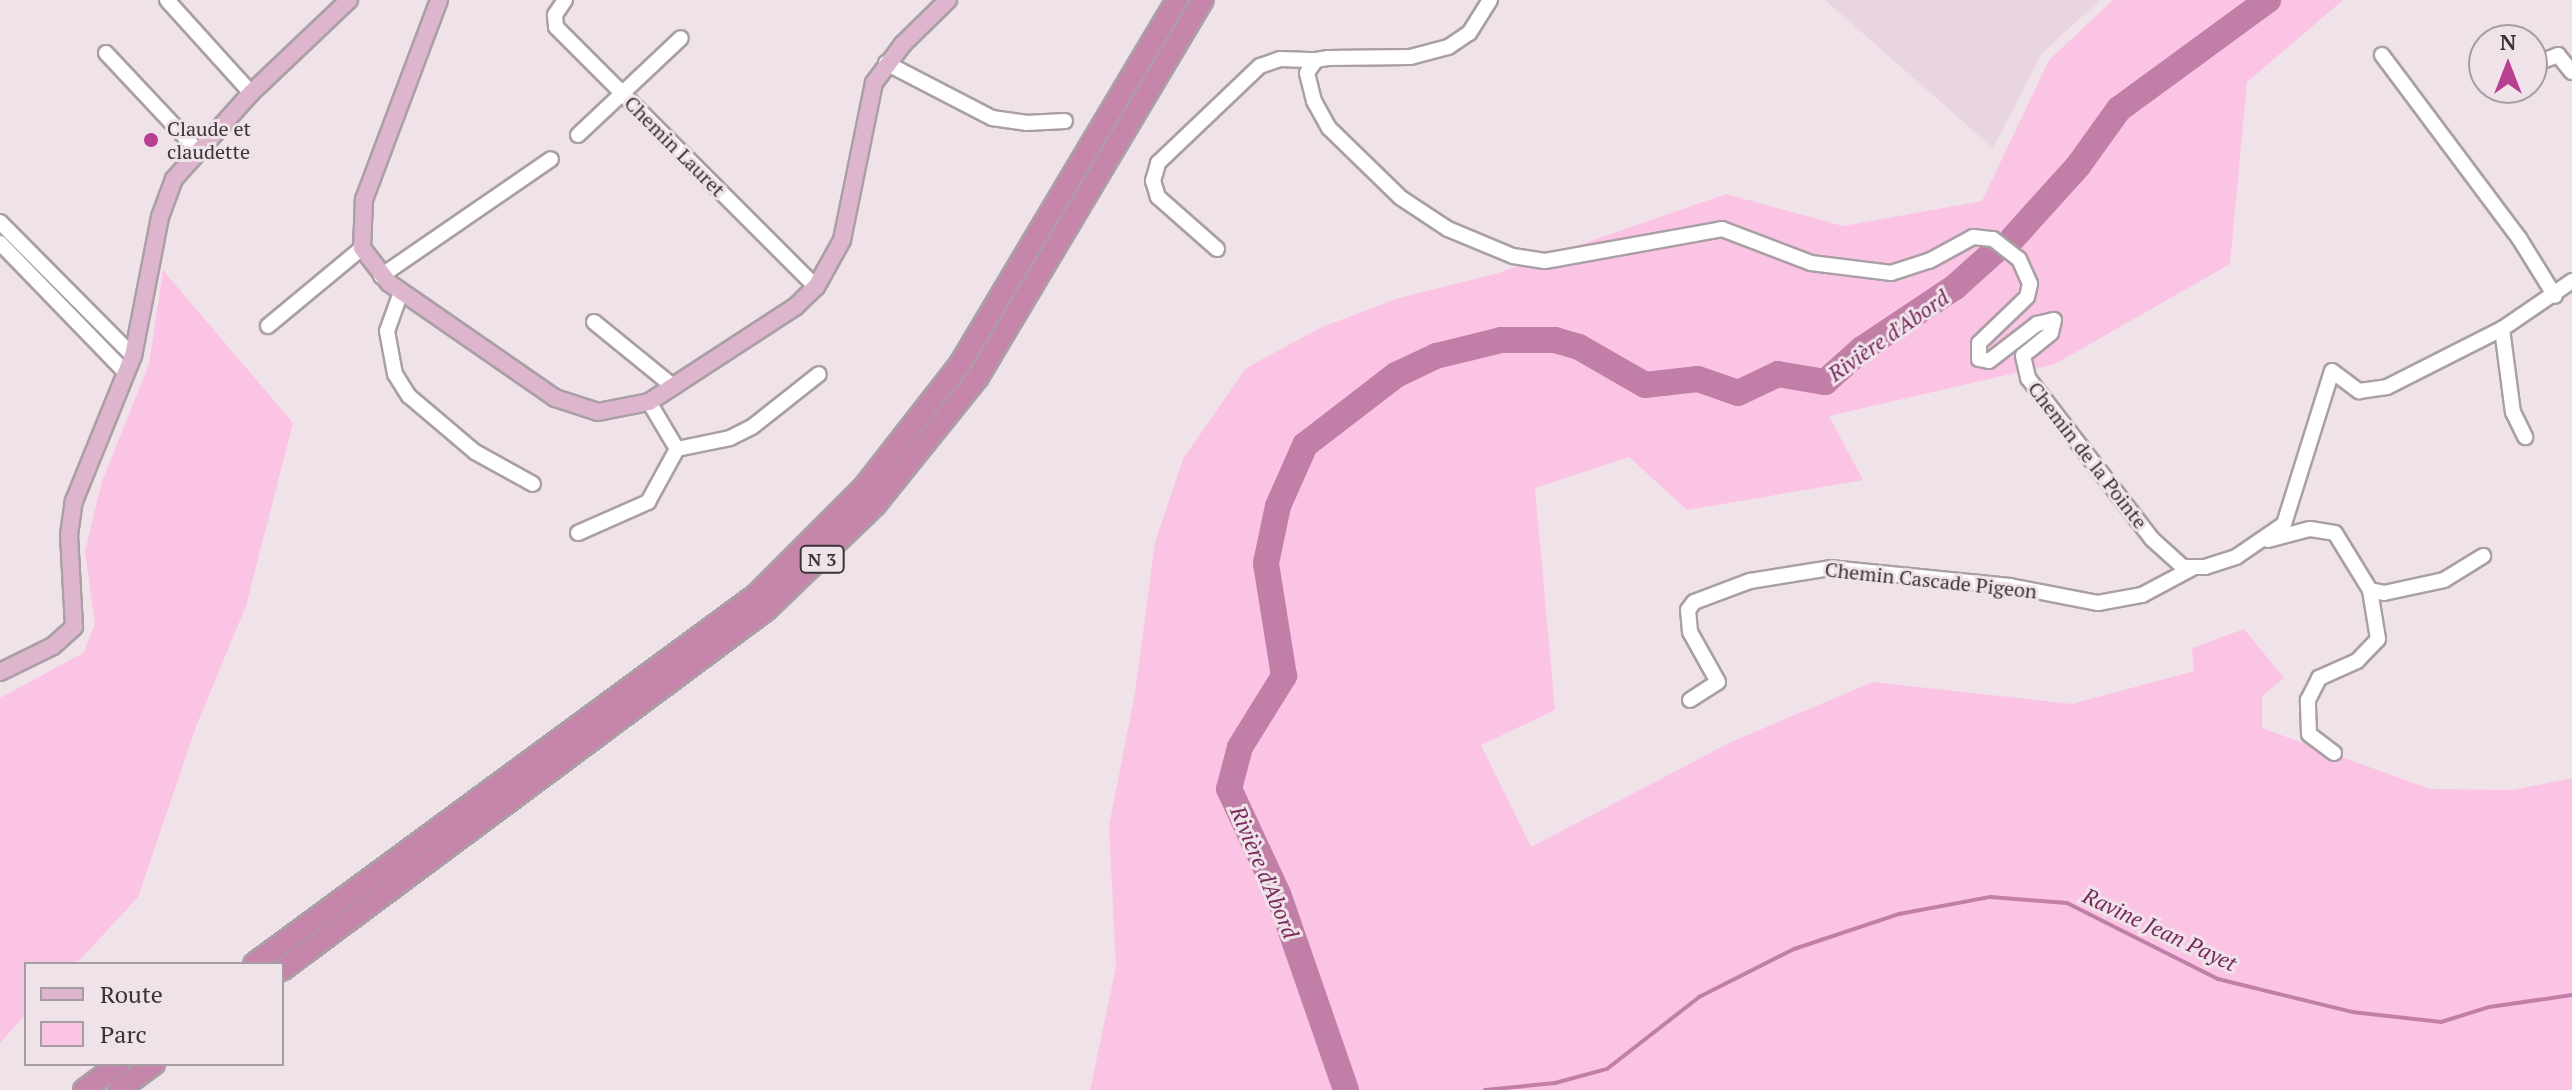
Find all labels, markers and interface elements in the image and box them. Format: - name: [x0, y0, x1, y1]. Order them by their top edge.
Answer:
- north arrow: [2468, 24, 2548, 104]
- text: N: [2500, 27, 2516, 56]
- street label: Chemin Lauret: [620, 91, 730, 201]
- place label: Claude et claudette: [167, 116, 251, 163]
- marker: Claude et claudette: [142, 131, 160, 149]
- water label: Rivière d'Abord: [1823, 284, 1953, 386]
- street label: Chemin de la Pointe: [2023, 377, 2153, 533]
- road number: N 3: [798, 545, 846, 573]
- street label: Chemin Cascade Pigeon: [1824, 557, 2038, 603]
- water label: Rivière d'Abord: [1225, 802, 1305, 942]
- water label: Ravine Jean Payet: [2079, 882, 2241, 976]
- legend: [24, 962, 284, 1066]
- text: Route: [100, 978, 163, 1010]
- text: Parc: [100, 1018, 147, 1050]

